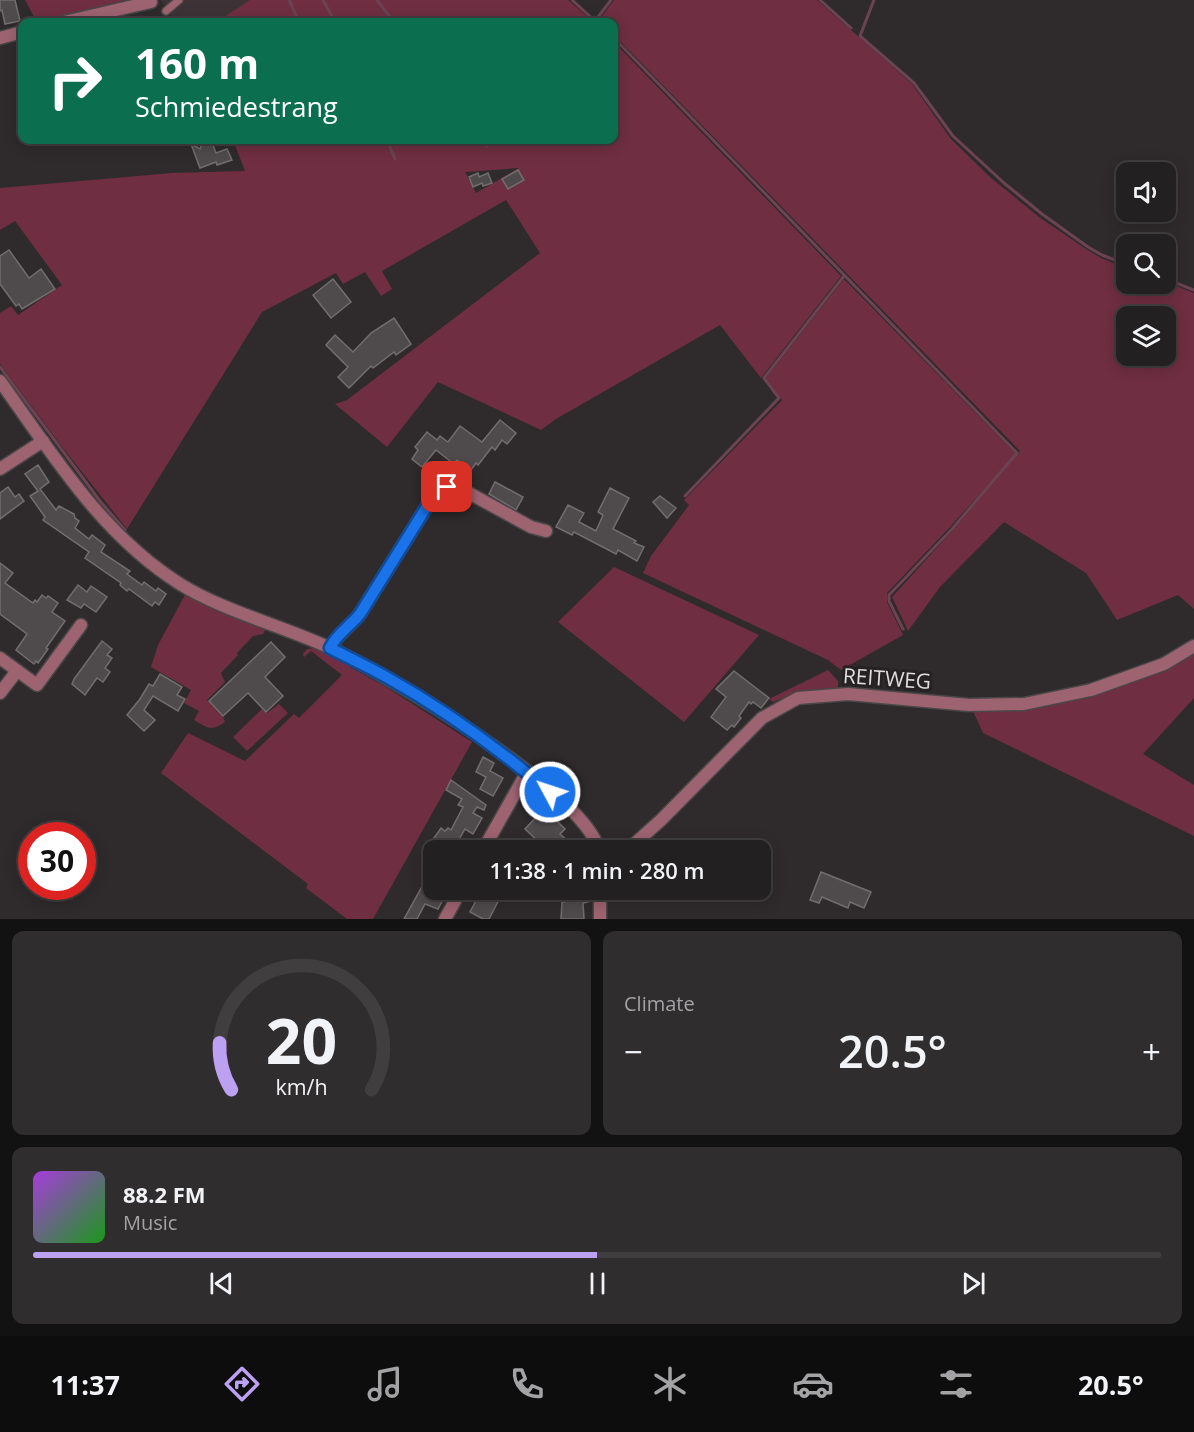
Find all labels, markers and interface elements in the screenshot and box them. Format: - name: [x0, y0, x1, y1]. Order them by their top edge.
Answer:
- text: 160 m: [135, 34, 259, 91]
- icon: right: [36, 42, 114, 120]
- text: Schmiedestrang: [135, 88, 338, 125]
- map controls: [1116, 162, 1176, 366]
- button: sound: [1116, 162, 1176, 222]
- button: search: [1116, 234, 1176, 294]
- button: layers: [1116, 306, 1176, 366]
- pin: [421, 461, 472, 512]
- icon: arrive: [430, 470, 463, 503]
- street label: REITWEG: [842, 661, 932, 695]
- position arrow: [518, 760, 582, 824]
- speed limit sign: 30: [18, 822, 96, 900]
- text: 11:38 · 1 min · 280 m: [489, 855, 705, 885]
- text: Climate: [624, 990, 695, 1017]
- text: 20: [266, 997, 337, 1082]
- text: 20.5°: [838, 1020, 947, 1081]
- text: −: [624, 1029, 643, 1074]
- text: +: [1142, 1029, 1161, 1074]
- text: km/h: [275, 1072, 328, 1101]
- text: 88.2 FM: [123, 1179, 206, 1209]
- text: Music: [123, 1209, 177, 1236]
- icon: previous: [205, 1267, 238, 1300]
- icon: pause: [581, 1267, 614, 1300]
- icon: next: [957, 1267, 990, 1300]
- icon: directions: [221, 1363, 263, 1405]
- icon: music: [364, 1363, 406, 1405]
- icon: phone: [506, 1363, 548, 1405]
- icon: climate: [649, 1363, 691, 1405]
- icon: car: [792, 1363, 834, 1405]
- icon: filters: [935, 1363, 977, 1405]
- text: 11:37: [50, 1366, 120, 1403]
- text: 20.5°: [1078, 1366, 1143, 1403]

